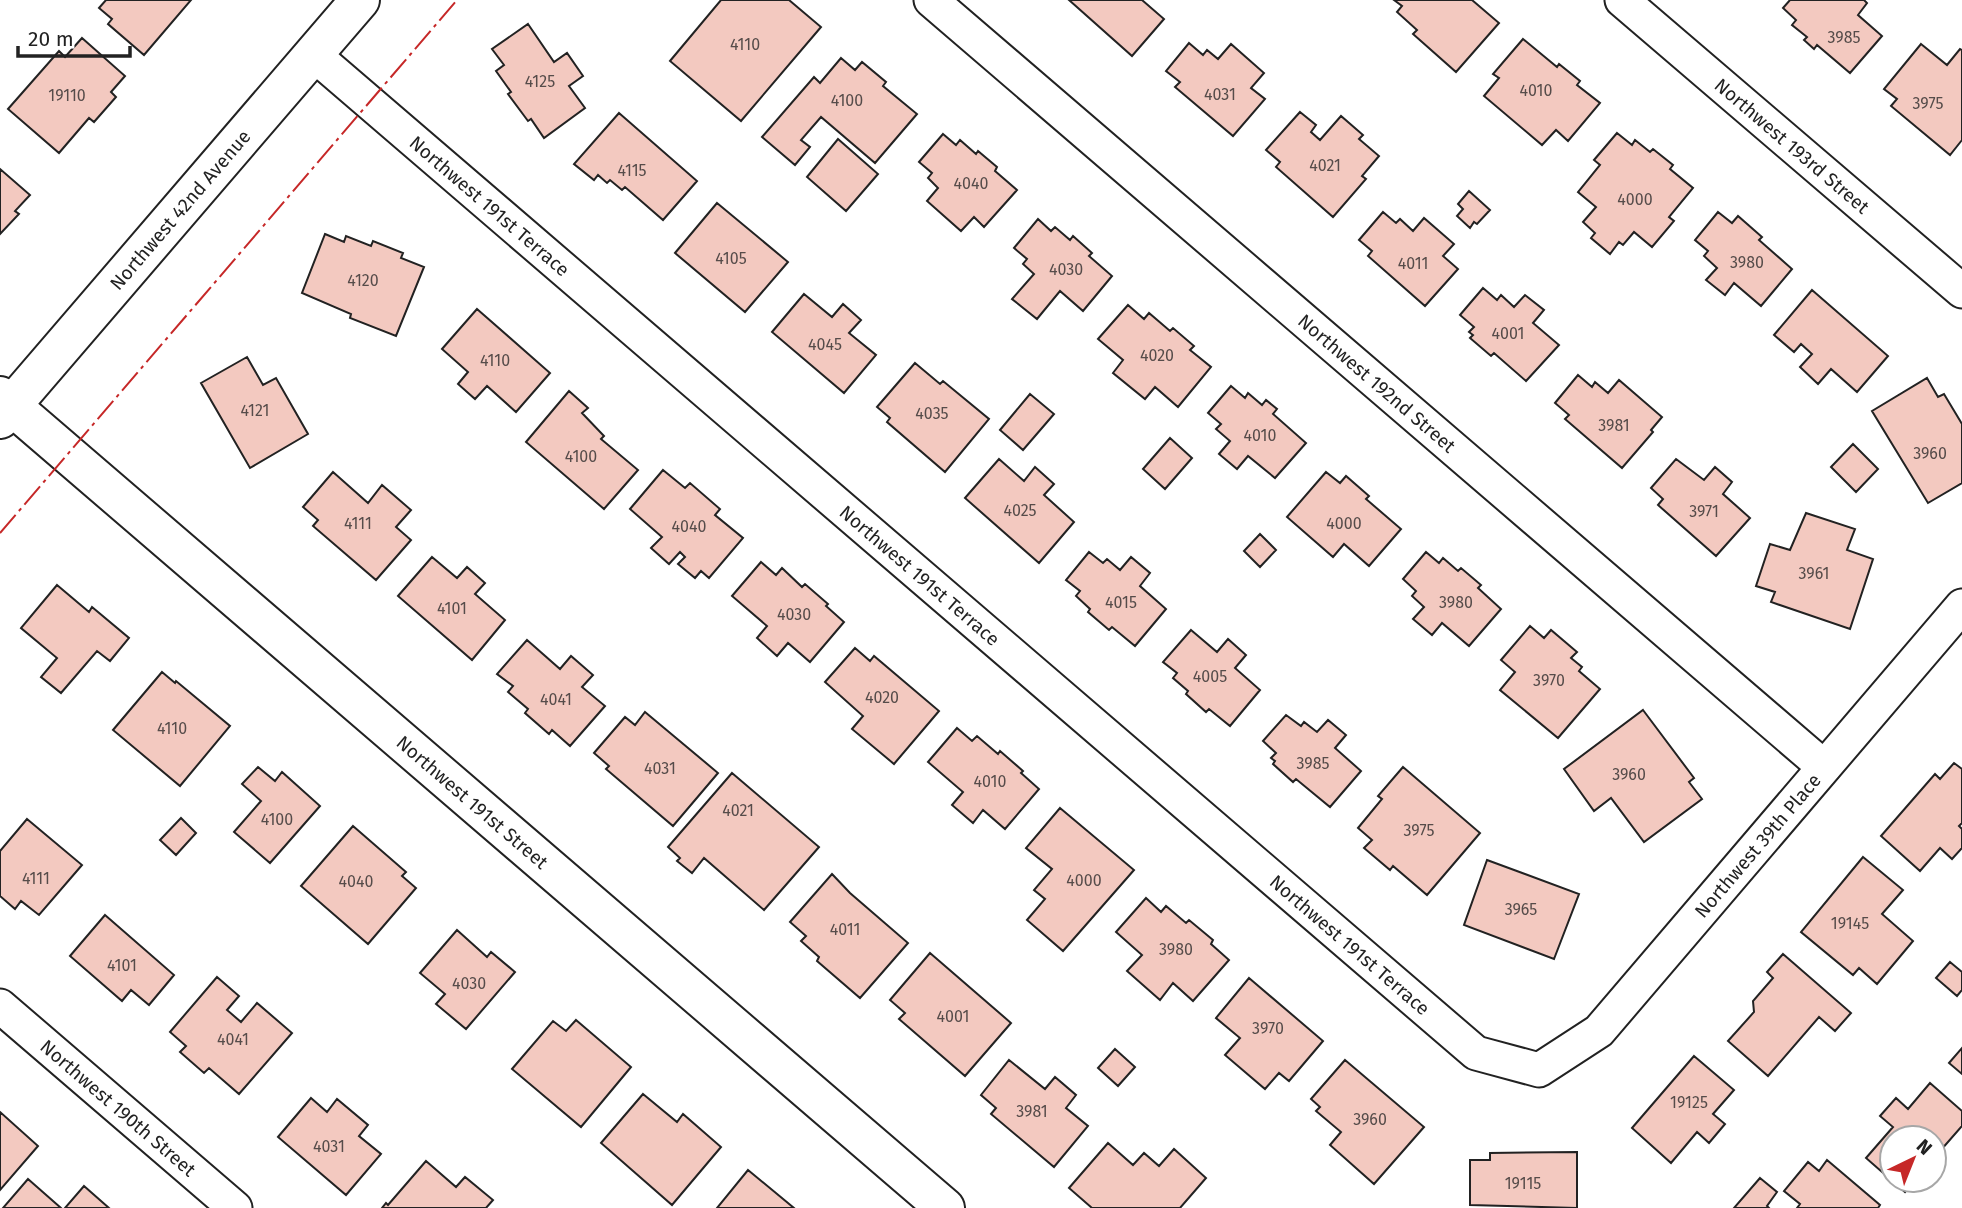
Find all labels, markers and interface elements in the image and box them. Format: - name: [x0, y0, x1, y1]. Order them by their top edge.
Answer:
- scale bar: [18, 14, 130, 58]
- text: 20 m: [28, 26, 74, 52]
- house number: 3985: [1827, 28, 1861, 47]
- house number: 4110: [730, 35, 760, 54]
- house number: 4125: [525, 72, 555, 91]
- street label: Northwest 193rd Street: [1710, 73, 1874, 219]
- house number: 4010: [1520, 81, 1553, 100]
- house number: 4031: [1204, 85, 1236, 104]
- house number: 19110: [48, 86, 86, 105]
- house number: 4100: [831, 91, 863, 110]
- house number: 3975: [1913, 94, 1943, 113]
- street label: Northwest 42nd Avenue: [105, 125, 255, 295]
- street label: Northwest 191st Terrace: [405, 131, 574, 281]
- house number: 4021: [1309, 156, 1341, 175]
- house number: 4115: [617, 161, 647, 180]
- house number: 4040: [954, 174, 989, 193]
- house number: 4000: [1617, 190, 1653, 209]
- house number: 4105: [715, 249, 747, 268]
- house number: 3980: [1730, 253, 1764, 272]
- house number: 4011: [1398, 254, 1428, 273]
- house number: 4030: [1049, 260, 1083, 279]
- house number: 4120: [347, 271, 379, 290]
- street label: Northwest 192nd Street: [1293, 309, 1460, 458]
- house number: 4001: [1492, 324, 1524, 343]
- house number: 4045: [808, 335, 842, 354]
- house number: 4020: [1140, 346, 1174, 365]
- house number: 4110: [480, 351, 510, 370]
- house number: 4121: [241, 401, 269, 420]
- house number: 4035: [915, 404, 949, 423]
- house number: 3981: [1598, 416, 1630, 435]
- house number: 4010: [1244, 426, 1277, 445]
- house number: 3960: [1913, 444, 1947, 463]
- house number: 4100: [565, 447, 597, 466]
- street label: Northwest 191st Terrace: [835, 501, 1004, 651]
- house number: 4025: [1003, 501, 1037, 520]
- house number: 3971: [1689, 502, 1719, 521]
- house number: 4111: [344, 514, 372, 533]
- house number: 4000: [1326, 514, 1362, 533]
- house number: 4040: [672, 517, 707, 536]
- house number: 3961: [1799, 564, 1829, 583]
- house number: 4015: [1105, 593, 1137, 612]
- house number: 3980: [1439, 593, 1473, 612]
- house number: 4101: [437, 599, 467, 618]
- house number: 4030: [777, 605, 811, 624]
- house number: 4005: [1193, 667, 1227, 686]
- house number: 3970: [1533, 671, 1565, 690]
- house number: 4020: [865, 688, 899, 707]
- house number: 4041: [540, 690, 572, 709]
- house number: 4110: [157, 719, 187, 738]
- street label: Northwest 191st Street: [392, 731, 553, 874]
- house number: 3985: [1296, 754, 1330, 773]
- house number: 4031: [644, 759, 676, 778]
- house number: 3960: [1612, 765, 1646, 784]
- street label: Northwest 39th Place: [1690, 769, 1826, 923]
- house number: 4010: [974, 772, 1007, 791]
- house number: 4021: [722, 801, 754, 820]
- house number: 4100: [261, 810, 293, 829]
- house number: 3975: [1404, 821, 1434, 840]
- house number: 4111: [22, 869, 50, 888]
- street label: Northwest 191st Terrace: [1265, 870, 1434, 1020]
- house number: 4000: [1066, 871, 1102, 890]
- house number: 4040: [339, 872, 374, 891]
- house number: 3965: [1505, 900, 1537, 919]
- house number: 19145: [1831, 914, 1869, 933]
- house number: 4011: [830, 920, 860, 939]
- house number: 3980: [1159, 940, 1193, 959]
- house number: 4101: [107, 956, 137, 975]
- house number: 4030: [452, 974, 486, 993]
- house number: 4001: [937, 1007, 969, 1026]
- house number: 3970: [1252, 1019, 1284, 1038]
- house number: 4041: [217, 1030, 249, 1049]
- street label: Northwest 190th Street: [36, 1035, 201, 1181]
- house number: 19125: [1670, 1093, 1708, 1112]
- house number: 3981: [1016, 1102, 1048, 1121]
- house number: 3960: [1353, 1110, 1387, 1129]
- north arrow: [1878, 1124, 1948, 1194]
- text: N: [1912, 1134, 1937, 1160]
- house number: 4031: [313, 1137, 345, 1156]
- house number: 19115: [1505, 1174, 1541, 1193]

